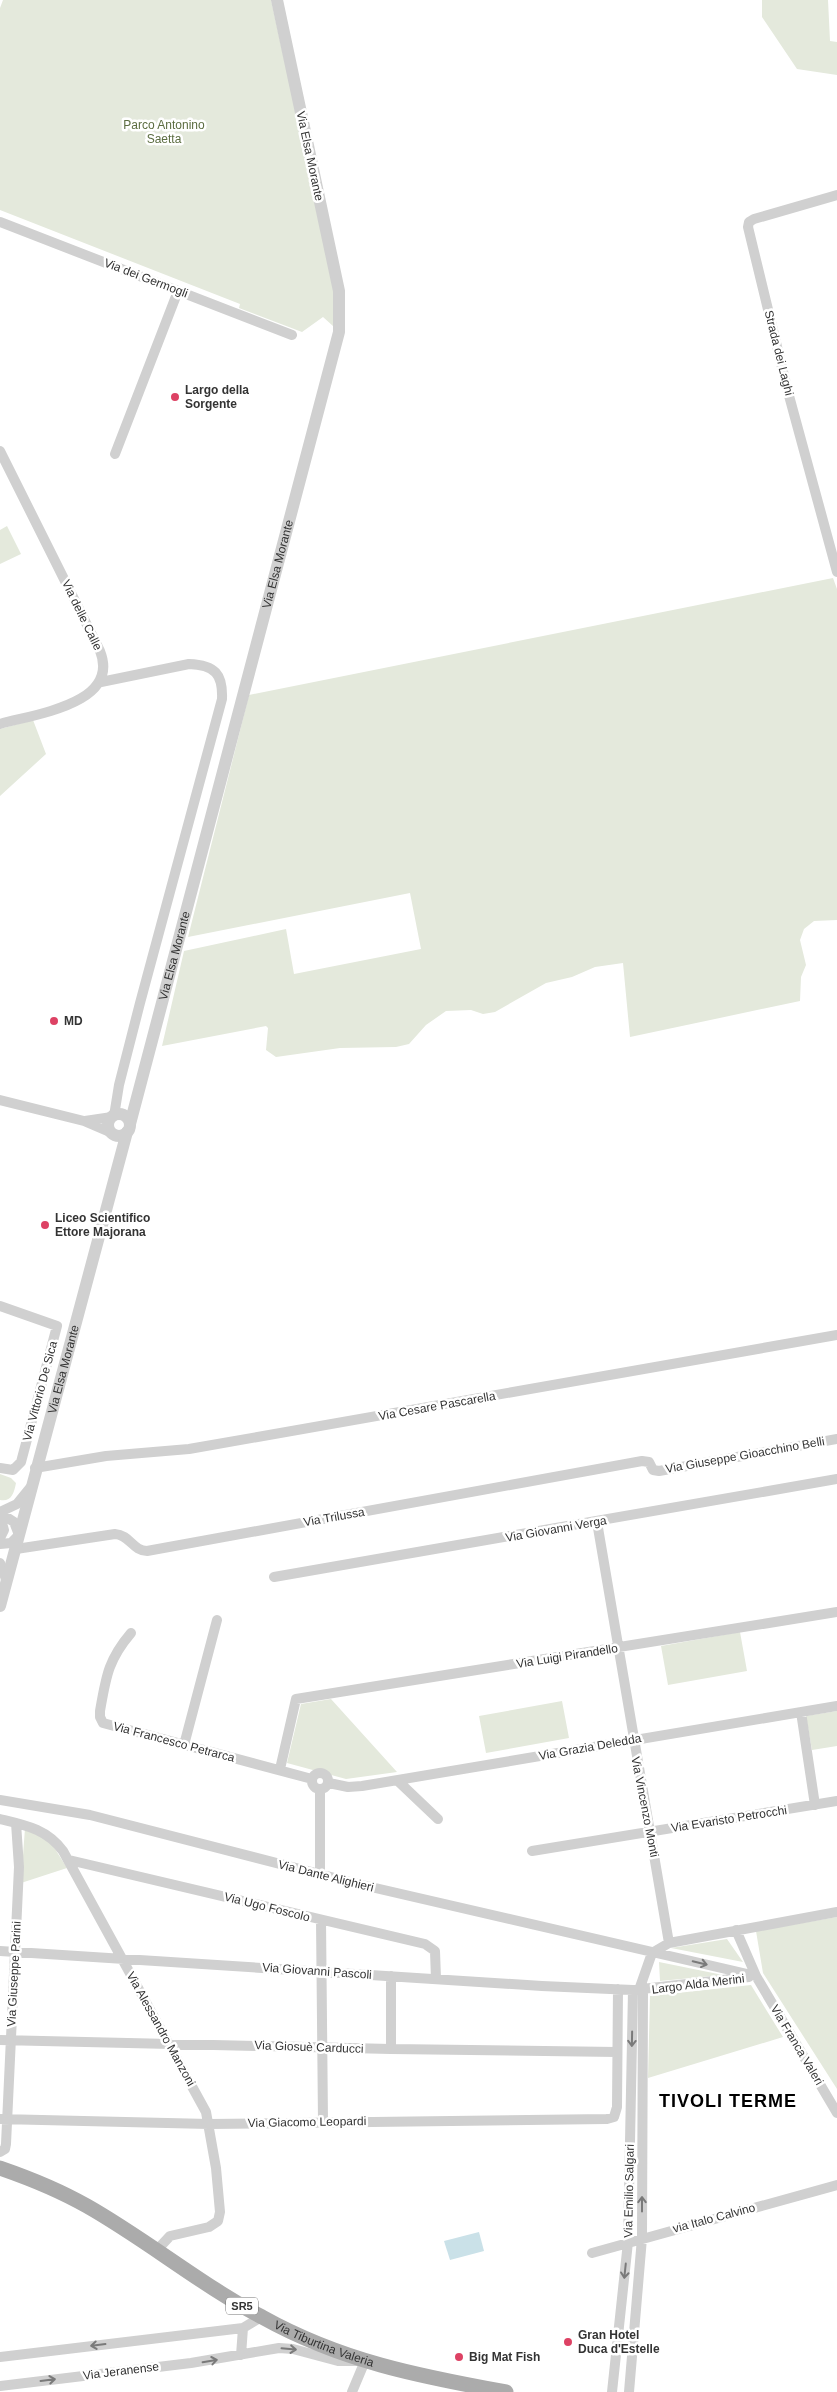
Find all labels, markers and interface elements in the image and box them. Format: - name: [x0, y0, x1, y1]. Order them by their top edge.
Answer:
- street label: Via Elsa Morante: [294, 110, 326, 202]
- park label: Parco Antonino Saetta: [123, 118, 205, 146]
- street label: Via dei Germogli: [102, 256, 190, 300]
- street label: Strada dei Laghi: [762, 309, 796, 397]
- place label: Largo della Sorgente: [185, 383, 249, 411]
- marker: Largo della Sorgente: [169, 391, 181, 403]
- street label: Via Elsa Morante: [259, 518, 296, 610]
- street label: Via delle Calle: [59, 578, 105, 653]
- street label: Via Elsa Morante: [156, 910, 193, 1002]
- place label: MD: [64, 1014, 83, 1028]
- marker: MD: [48, 1015, 60, 1027]
- place label: Liceo Scientifico Ettore Majorana: [55, 1211, 150, 1239]
- marker: Liceo Scientifico Ettore Majorana: [39, 1219, 51, 1231]
- street label: Via Elsa Morante: [45, 1323, 82, 1415]
- street label: Via Vittorio De Sica: [20, 1339, 60, 1443]
- street label: Via Cesare Pascarella: [377, 1389, 497, 1423]
- street label: Via Giuseppe Gioacchino Belli: [664, 1434, 826, 1476]
- street label: Via Trilussa: [302, 1505, 366, 1529]
- street label: Via Giovanni Verga: [504, 1513, 608, 1545]
- street label: Via Luigi Pirandello: [515, 1641, 619, 1671]
- street label: Via Francesco Petrarca: [112, 1719, 237, 1765]
- street label: Via Grazia Deledda: [538, 1731, 643, 1763]
- street label: Via Vincenzo Monti: [628, 1755, 662, 1859]
- street label: Via Evaristo Petrocchi: [670, 1803, 788, 1835]
- street label: Via Dante Alighieri: [277, 1857, 375, 1895]
- street label: Via Ugo Foscolo: [223, 1890, 312, 1924]
- street label: Via Giuseppe Parini: [4, 1921, 24, 2027]
- one-way arrow: [691, 1959, 707, 1969]
- street label: Via Giovanni Pascoli: [262, 1960, 372, 1982]
- street label: Via Alessandro Manzoni: [124, 1969, 198, 2089]
- street label: Largo Alda Merini: [651, 1971, 745, 1997]
- street label: Via Franca Valeri: [768, 2002, 826, 2088]
- one-way arrow: [628, 2030, 637, 2046]
- street label: Via Giosuè Carducci: [254, 2038, 364, 2056]
- district label: TIVOLI TERME: [659, 2091, 797, 2111]
- street label: Via Giacomo Leopardi: [248, 2114, 366, 2130]
- street label: Via Emilio Salgari: [621, 2144, 637, 2238]
- one-way arrow: [637, 2196, 647, 2212]
- street label: via Italo Calvino: [671, 2200, 757, 2236]
- one-way arrow: [620, 2263, 630, 2279]
- road number: SR5: [226, 2298, 258, 2314]
- street label: Via Tiburtina Valeria: [272, 2318, 376, 2370]
- place label: Gran Hotel Duca d'Estelle: [578, 2328, 660, 2356]
- marker: Gran Hotel Duca d'Estelle: [562, 2336, 574, 2348]
- one-way arrow: [90, 2341, 106, 2351]
- one-way arrow: [281, 2344, 297, 2354]
- place label: Big Mat Fish: [469, 2350, 540, 2364]
- marker: Big Mat Fish: [453, 2351, 465, 2363]
- one-way arrow: [201, 2355, 217, 2365]
- street label: Via Jeranense: [82, 2359, 160, 2383]
- one-way arrow: [40, 2375, 56, 2385]

